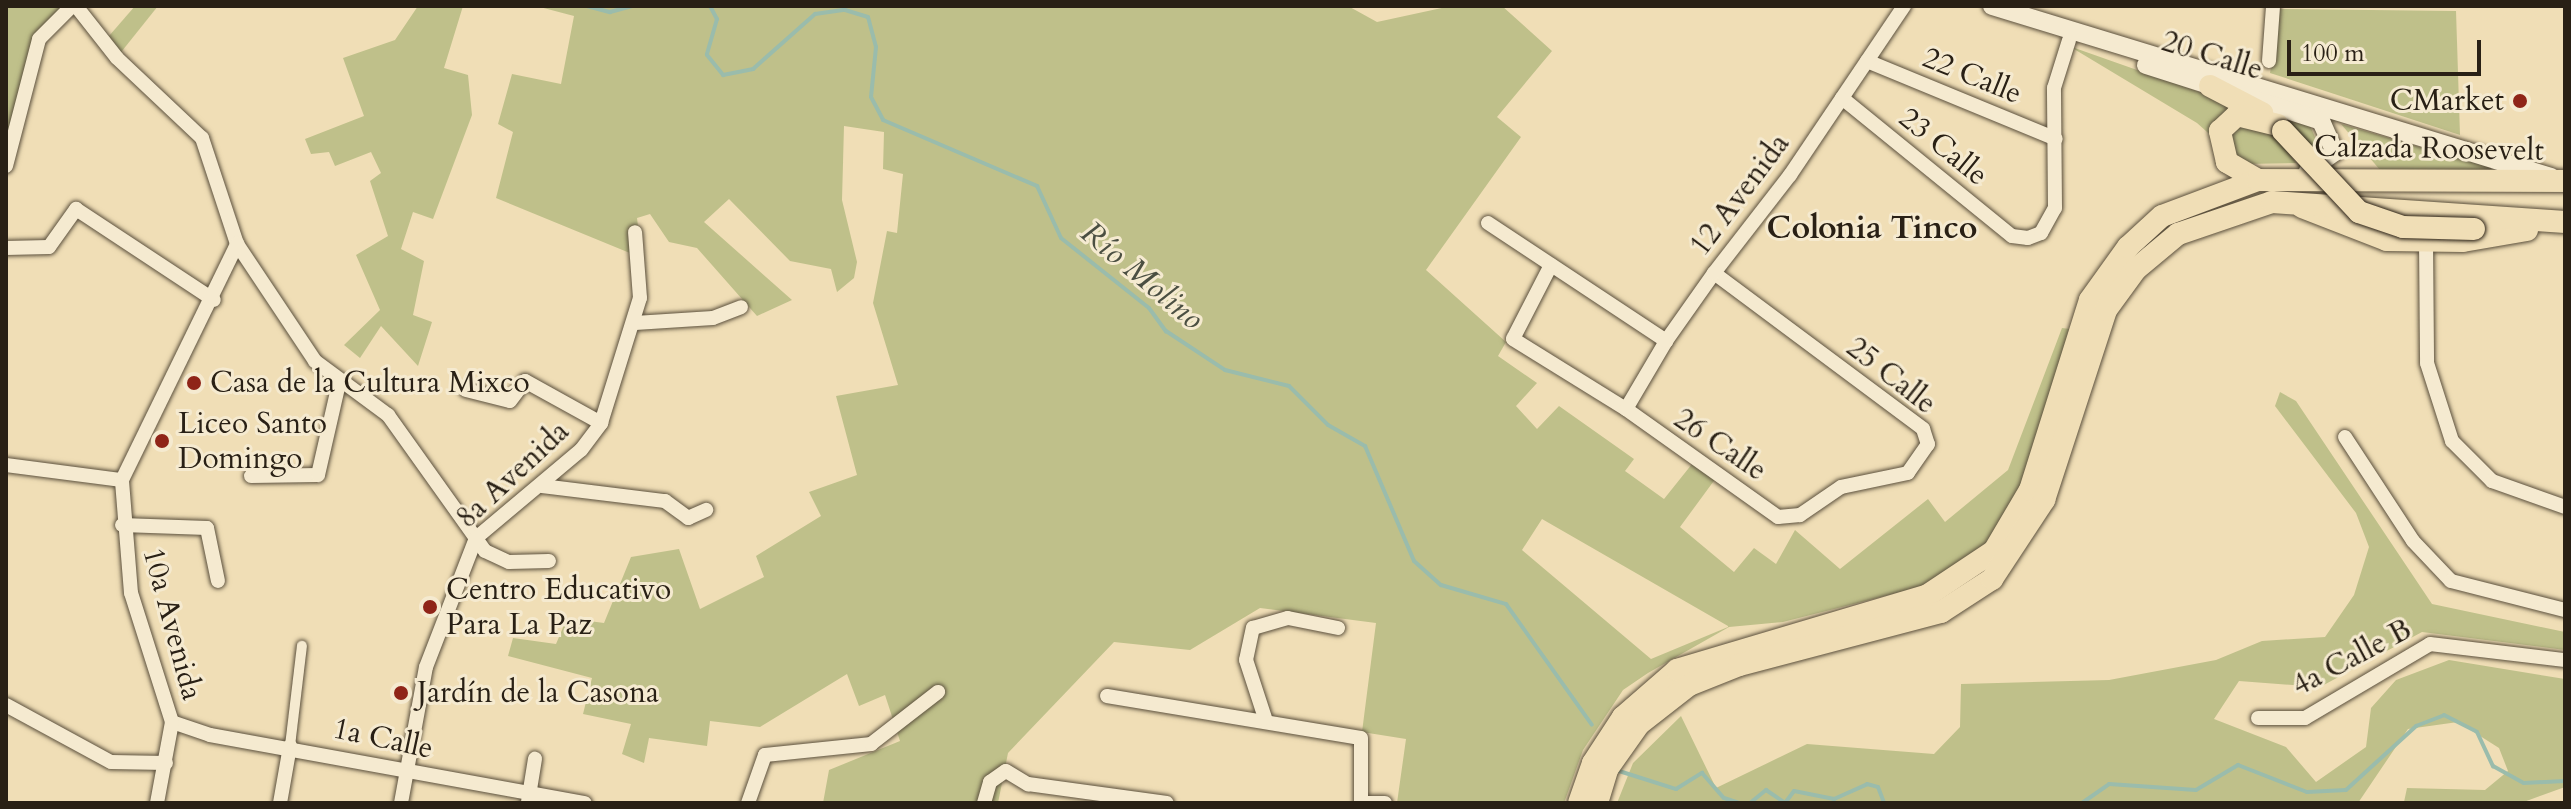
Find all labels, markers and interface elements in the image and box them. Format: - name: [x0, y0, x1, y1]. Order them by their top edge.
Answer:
- street label: 20 Calle: [2157, 24, 2267, 88]
- scale bar: [2291, 24, 2485, 74]
- text: 100 m: [2301, 37, 2365, 70]
- street label: 22 Calle: [1917, 40, 2027, 112]
- place label: CMarket: [2390, 83, 2504, 119]
- marker: CMarket: [2511, 92, 2529, 110]
- street label: 23 Calle: [1891, 100, 1995, 194]
- street label: 12 Avenida: [1682, 127, 1798, 263]
- street label: Calzada Roosevelt: [2314, 129, 2544, 169]
- district label: Colonia Tinco: [1767, 209, 1977, 247]
- water label: Río Molino: [1073, 214, 1211, 338]
- street label: 25 Calle: [1839, 330, 1943, 422]
- place label: Casa de la Cultura Mixco: [210, 365, 530, 401]
- marker: Casa de la Cultura Mixco: [185, 374, 203, 392]
- street label: 26 Calle: [1667, 401, 1773, 489]
- place label: Liceo Santo Domingo: [178, 406, 327, 476]
- street label: 8a Avenida: [449, 414, 577, 536]
- marker: Liceo Santo Domingo: [153, 432, 171, 450]
- street label: 10a Avenida: [134, 544, 210, 704]
- place label: Centro Educativo Para La Paz: [446, 572, 671, 642]
- marker: Centro Educativo Para La Paz: [421, 598, 439, 616]
- street label: 4a Calle B: [2286, 612, 2418, 704]
- place label: Jardín de la Casona: [417, 675, 659, 711]
- marker: Jardín de la Casona: [392, 684, 410, 702]
- street label: 1a Calle: [330, 711, 436, 767]

